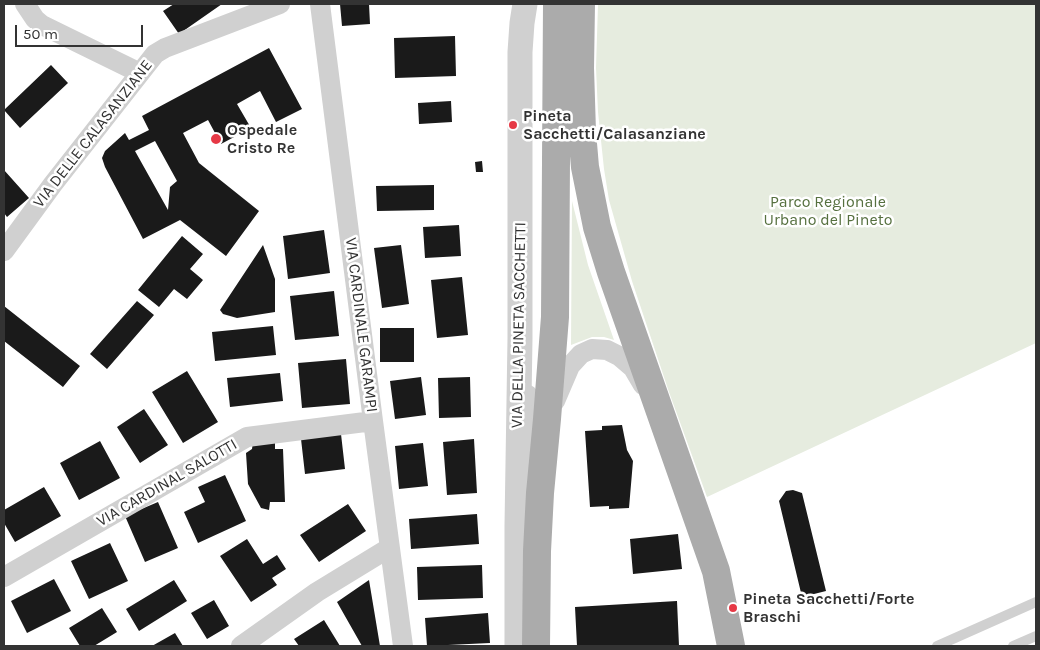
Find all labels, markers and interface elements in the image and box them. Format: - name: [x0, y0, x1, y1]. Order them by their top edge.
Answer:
- scale bar: [18, 15, 145, 47]
- text: 50 m: [23, 25, 58, 43]
- street label: VIA DELLE CALASANZIANE: [29, 56, 157, 212]
- place label: Pineta Sacchetti/Calasanziane: [523, 106, 706, 144]
- marker: Pineta Sacchetti/Calasanziane: [507, 119, 519, 131]
- place label: Ospedale Cristo Re: [227, 120, 297, 158]
- marker: Ospedale Cristo Re: [209, 132, 223, 146]
- park label: Parco Regionale Urbano del Pineto: [764, 192, 892, 230]
- street label: VIA DELLA PINETA SACCHETTI: [508, 222, 530, 428]
- street label: VIA CARDINALE GARAMPI: [341, 236, 381, 414]
- street label: VIA CARDINAL SALOTTI: [93, 435, 241, 531]
- place label: Pineta Sacchetti/Forte Braschi: [743, 589, 914, 627]
- marker: Pineta Sacchetti/Forte Braschi: [727, 602, 739, 614]

